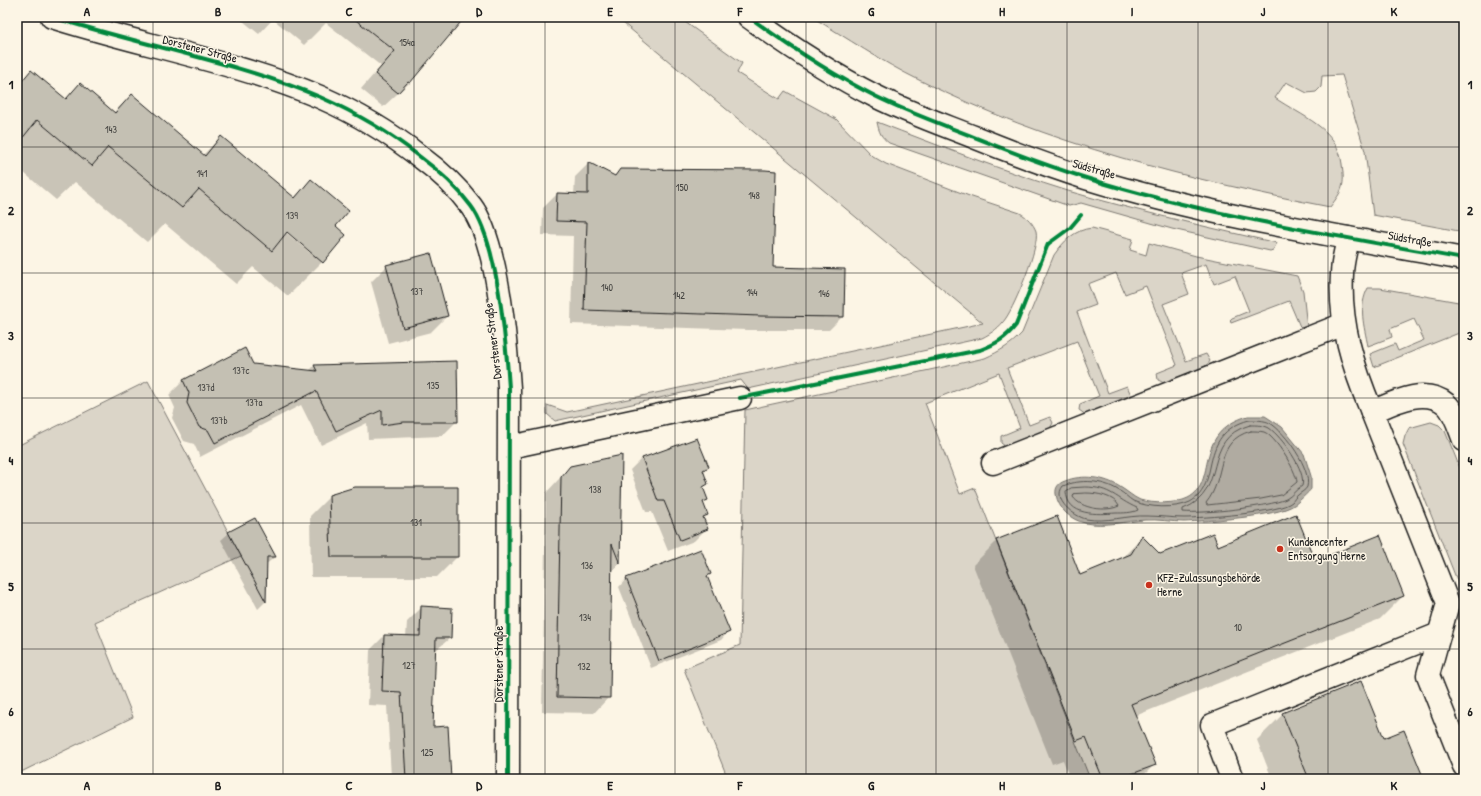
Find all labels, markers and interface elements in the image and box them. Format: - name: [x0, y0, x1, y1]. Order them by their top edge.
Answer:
- text: A: [84, 2, 91, 20]
- text: B: [215, 2, 222, 20]
- text: C: [345, 2, 353, 20]
- text: D: [476, 2, 483, 20]
- text: E: [607, 2, 613, 20]
- text: F: [737, 2, 744, 20]
- text: G: [868, 2, 875, 20]
- text: H: [999, 2, 1005, 20]
- text: I: [1130, 2, 1134, 20]
- text: J: [1261, 2, 1266, 20]
- text: K: [1391, 2, 1398, 20]
- street label: Dorstener Straße: [161, 30, 239, 67]
- house number: 154a: [399, 36, 415, 49]
- text: 1: [9, 75, 14, 93]
- text: 1: [1468, 75, 1473, 93]
- house number: 143: [105, 123, 117, 136]
- street label: Südstraße: [1071, 154, 1118, 183]
- house number: 141: [196, 167, 208, 180]
- house number: 150: [676, 181, 689, 194]
- house number: 148: [748, 189, 760, 202]
- text: 2: [8, 201, 15, 219]
- text: 2: [1467, 201, 1474, 219]
- house number: 139: [286, 209, 298, 222]
- street label: Südstraße: [1387, 226, 1434, 251]
- house number: 140: [601, 281, 613, 294]
- house number: 137: [410, 285, 424, 298]
- house number: 144: [746, 286, 758, 299]
- house number: 146: [818, 287, 830, 300]
- house number: 142: [673, 289, 685, 302]
- street label: Dorstener Straße: [479, 302, 506, 380]
- text: 3: [8, 326, 14, 344]
- text: 3: [1467, 326, 1473, 344]
- house number: 137c: [233, 364, 250, 377]
- house number: 135: [427, 379, 440, 392]
- house number: 137d: [198, 381, 215, 394]
- house number: 137a: [246, 396, 263, 409]
- house number: 137b: [210, 414, 228, 427]
- text: 4: [9, 451, 14, 469]
- text: 4: [1468, 451, 1473, 469]
- house number: 138: [589, 483, 601, 496]
- house number: 131: [410, 516, 422, 529]
- place label: Kundencenter Entsorgung Herne: [1288, 533, 1366, 564]
- marker: Kundencenter Entsorgung Herne: [1275, 544, 1285, 554]
- house number: 136: [581, 559, 593, 572]
- place label: KFZ-Zulassungsbehörde Herne: [1157, 569, 1261, 600]
- text: 5: [8, 577, 14, 595]
- text: 5: [1467, 577, 1473, 595]
- marker: KFZ-Zulassungsbehörde Herne: [1144, 580, 1154, 590]
- house number: 134: [579, 611, 591, 624]
- house number: 10: [1234, 621, 1243, 634]
- street label: Dorstener Straße: [490, 626, 507, 702]
- house number: 127: [402, 659, 416, 672]
- house number: 132: [578, 660, 591, 673]
- text: 6: [8, 702, 14, 720]
- text: 6: [1467, 702, 1473, 720]
- house number: 125: [421, 746, 434, 759]
- text: A: [84, 776, 91, 794]
- text: B: [215, 776, 222, 794]
- text: C: [345, 776, 353, 794]
- text: D: [476, 776, 483, 794]
- text: E: [607, 776, 613, 794]
- text: F: [737, 776, 744, 794]
- text: G: [868, 776, 875, 794]
- text: H: [999, 776, 1005, 794]
- text: I: [1130, 776, 1134, 794]
- text: J: [1261, 776, 1266, 794]
- text: K: [1391, 776, 1398, 794]

